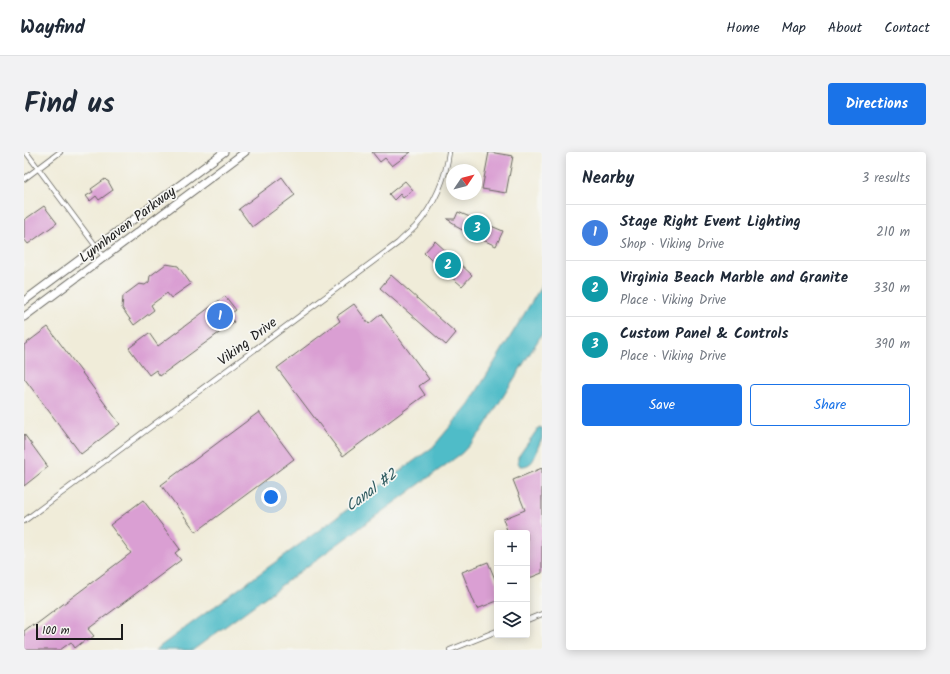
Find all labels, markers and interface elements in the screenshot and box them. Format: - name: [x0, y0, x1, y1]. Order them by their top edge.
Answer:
- text: Wayfind: [20, 13, 85, 43]
- text: Home: [726, 17, 760, 39]
- text: Map: [782, 17, 806, 39]
- text: About: [828, 17, 862, 39]
- text: Contact: [884, 17, 930, 39]
- text: Find us: [24, 82, 115, 127]
- button: Directions: [828, 83, 926, 125]
- north arrow: [446, 164, 482, 200]
- text: Nearby: [582, 165, 634, 192]
- text: 3 results: [862, 168, 910, 189]
- street label: Lynnhaven Parkway: [74, 181, 181, 269]
- text: Stage Right Event Lighting: [620, 210, 801, 234]
- pin: 3: [464, 213, 490, 243]
- text: 1: [593, 222, 597, 243]
- text: 210 m: [876, 222, 910, 243]
- text: Shop · Viking Drive: [620, 234, 724, 255]
- pin: 2: [435, 250, 461, 280]
- text: Virginia Beach Marble and Granite: [620, 266, 848, 290]
- text: 2: [591, 278, 599, 299]
- text: 330 m: [873, 278, 910, 299]
- text: Place · Viking Drive: [620, 290, 726, 311]
- pin: 1: [207, 301, 233, 331]
- street label: Viking Drive: [213, 312, 283, 372]
- text: Custom Panel & Controls: [620, 322, 789, 346]
- text: 3: [591, 334, 599, 355]
- text: 390 m: [874, 334, 910, 355]
- text: Place · Viking Drive: [620, 346, 726, 367]
- button: Save: [582, 384, 742, 426]
- button: Share: [750, 384, 910, 426]
- water label: Canal #2: [341, 463, 404, 518]
- your location: [261, 487, 281, 507]
- map controls: [494, 530, 530, 638]
- button: +: [494, 530, 530, 566]
- button: −: [494, 566, 530, 602]
- button: layers: [494, 602, 530, 638]
- scale bar: [36, 622, 123, 641]
- text: 100 m: [42, 622, 70, 640]

